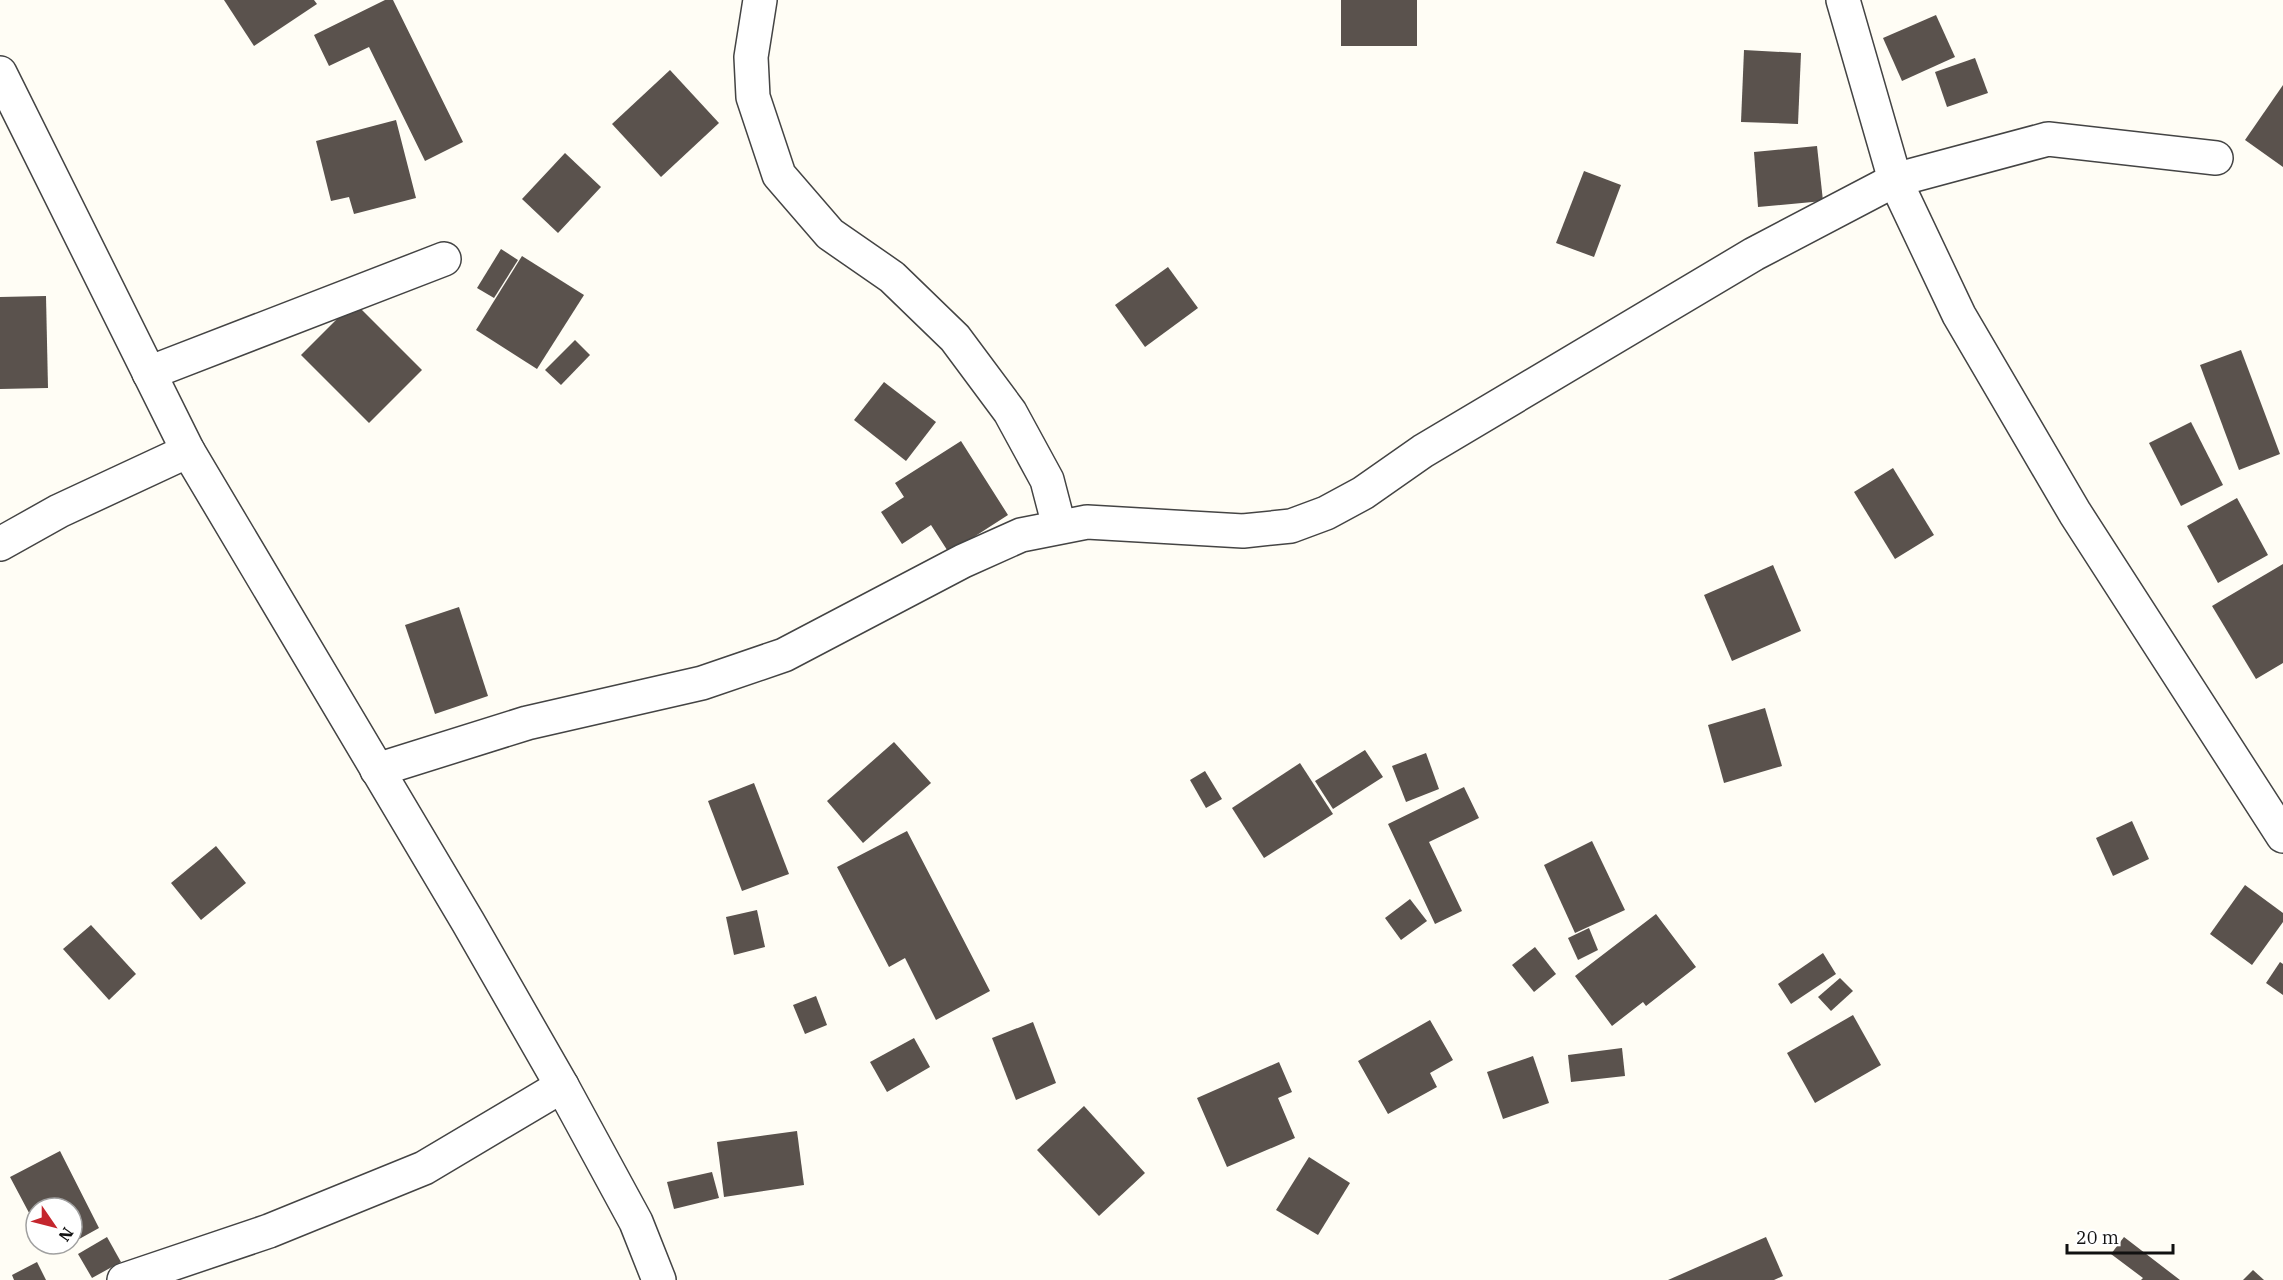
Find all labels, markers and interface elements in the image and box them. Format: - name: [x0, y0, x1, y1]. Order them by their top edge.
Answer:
- north arrow: [24, 1196, 84, 1256]
- scale bar: [2067, 1217, 2174, 1255]
- text: N: [54, 1224, 78, 1246]
- text: 20 m: [2076, 1226, 2119, 1249]

